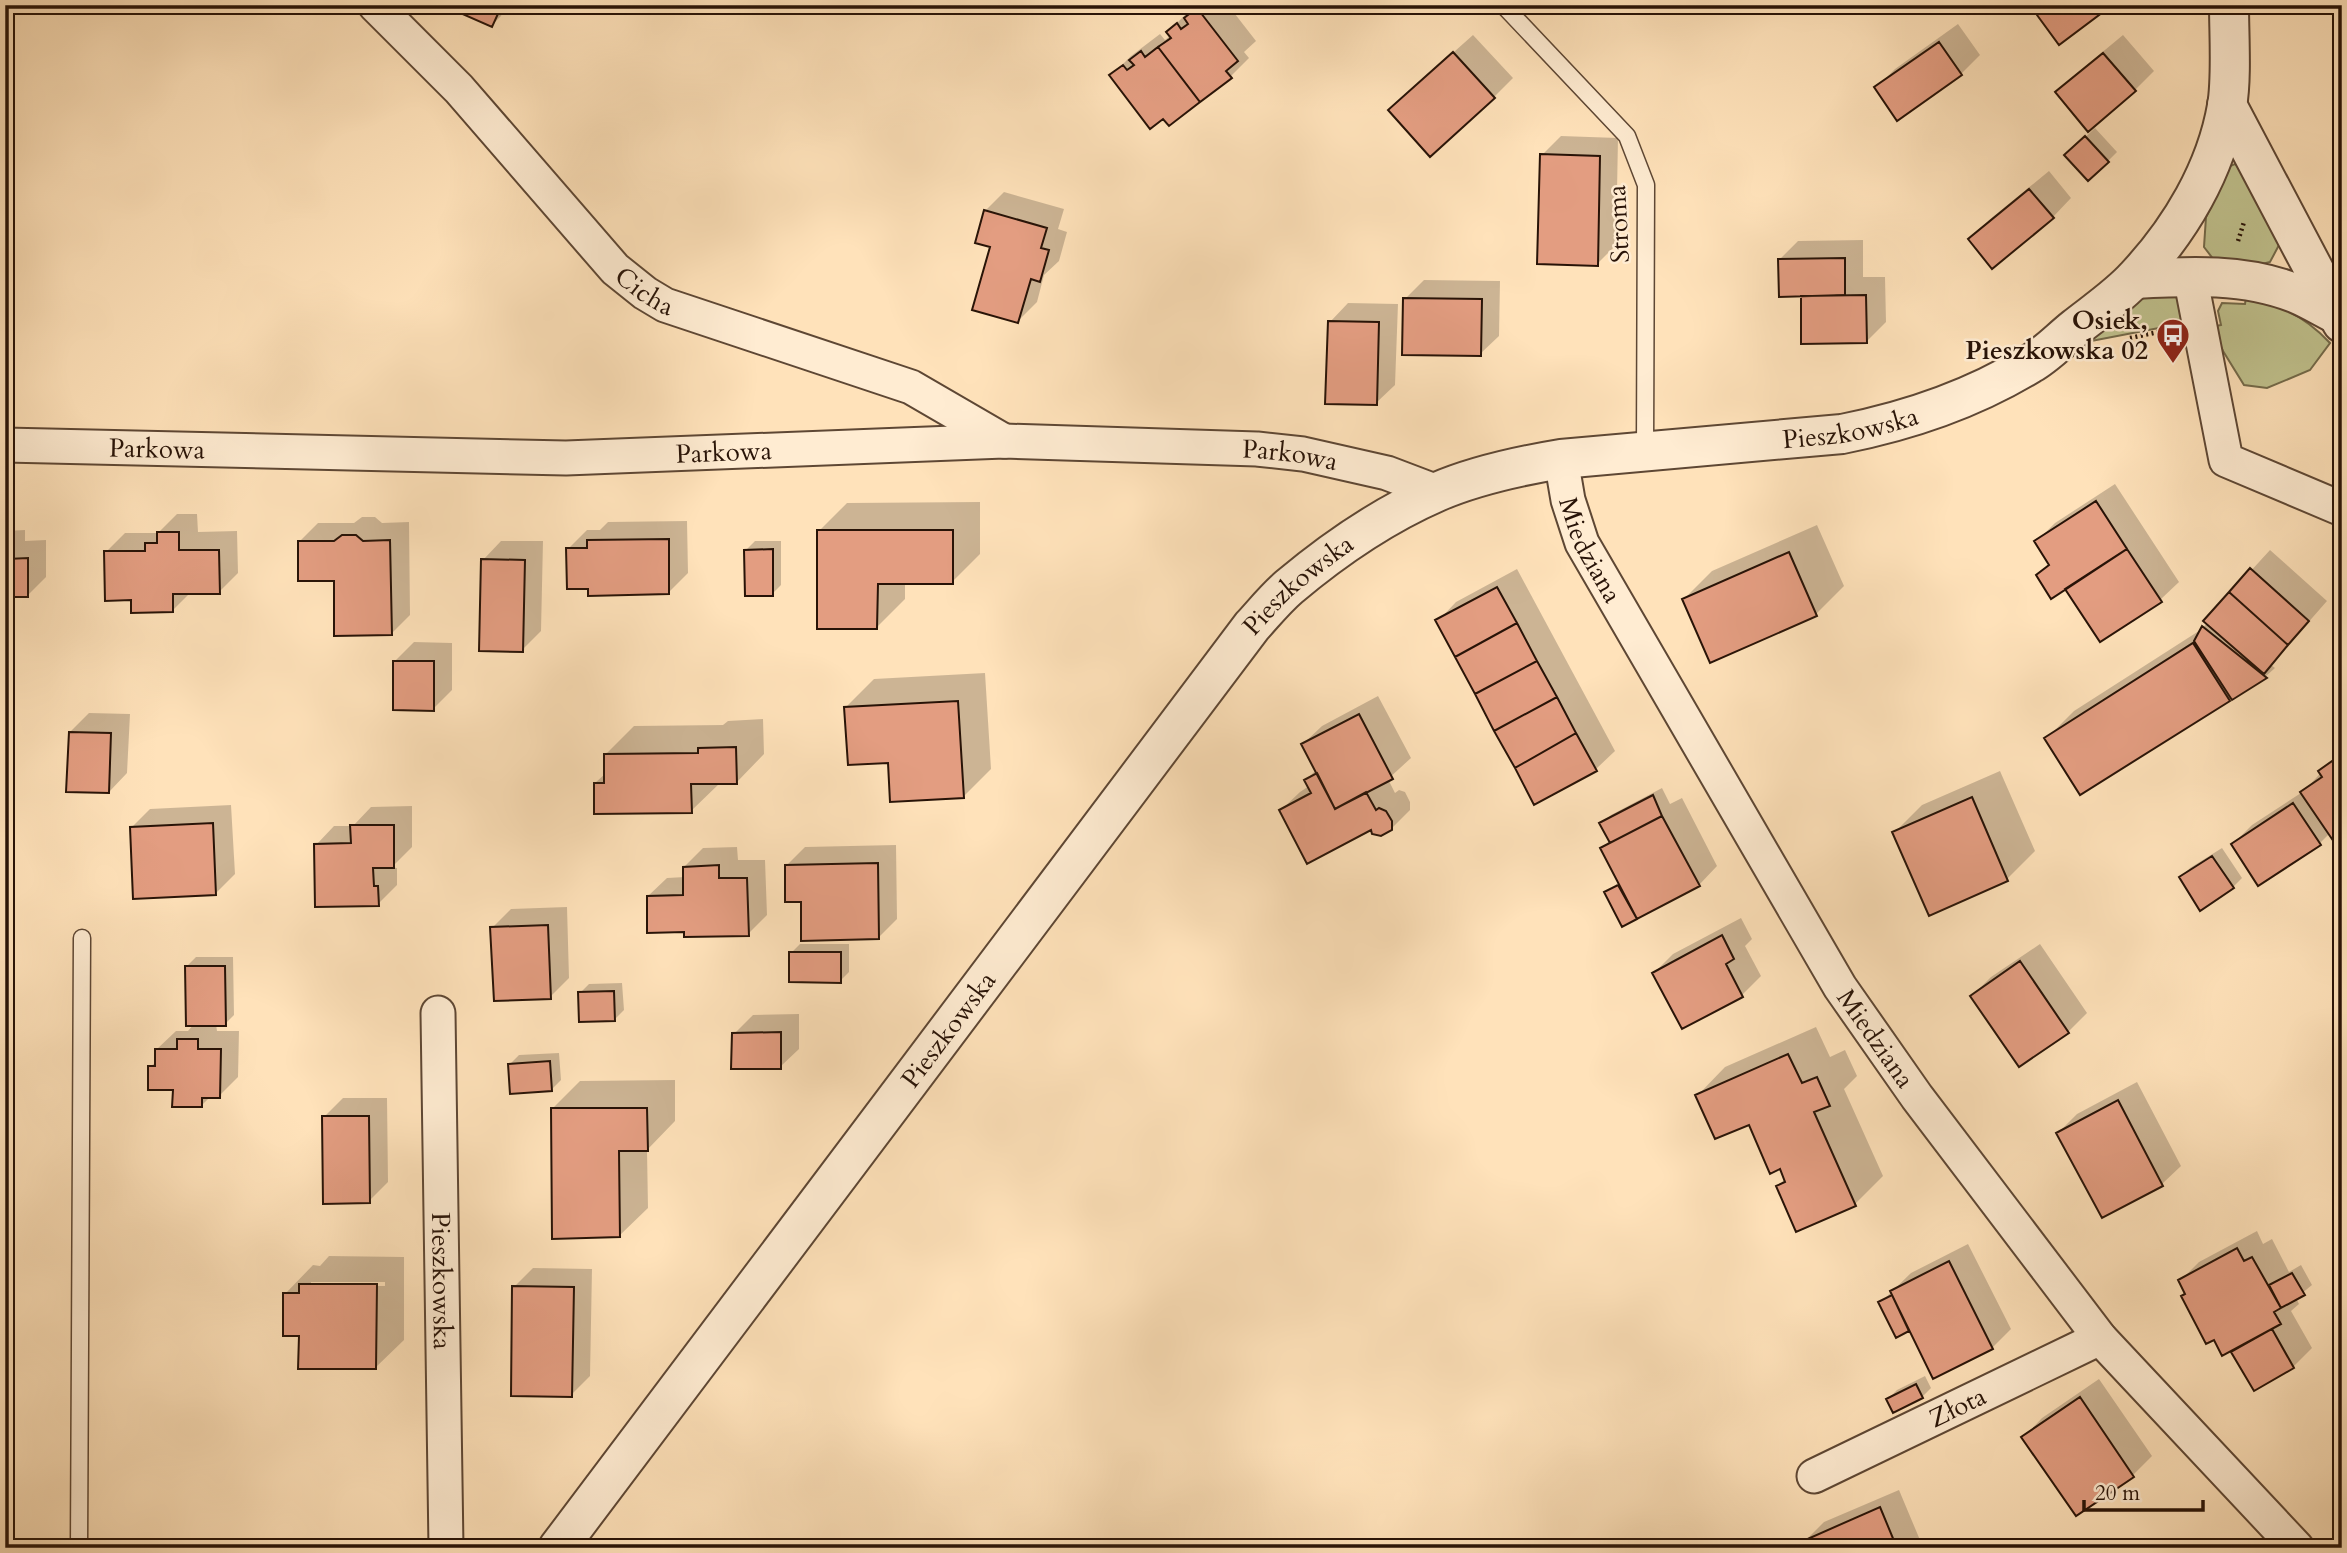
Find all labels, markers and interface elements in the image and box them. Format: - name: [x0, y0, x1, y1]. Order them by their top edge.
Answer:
- street label: Stroma: [1599, 184, 1638, 264]
- street label: Cicha: [607, 259, 678, 324]
- place label: Osiek, Pieszkowska 02: [1965, 303, 2148, 368]
- bus stop icon: Osiek, Pieszkowska 02: [2154, 316, 2192, 365]
- street label: Pieszkowska: [1781, 399, 1923, 457]
- street label: Parkowa: [108, 430, 205, 468]
- street label: Parkowa: [1242, 432, 1341, 479]
- street label: Parkowa: [675, 433, 772, 472]
- street label: Miedziana: [1550, 492, 1630, 609]
- street label: Pieszkowska: [1235, 526, 1360, 643]
- street label: Pieszkowska: [893, 964, 1004, 1095]
- street label: Miedziana: [1829, 982, 1922, 1095]
- street label: Pieszkowska: [423, 1212, 460, 1350]
- street label: Złota: [1923, 1379, 1992, 1436]
- scale bar: [2084, 1469, 2204, 1513]
- text: 20 m: [2095, 1479, 2140, 1508]

